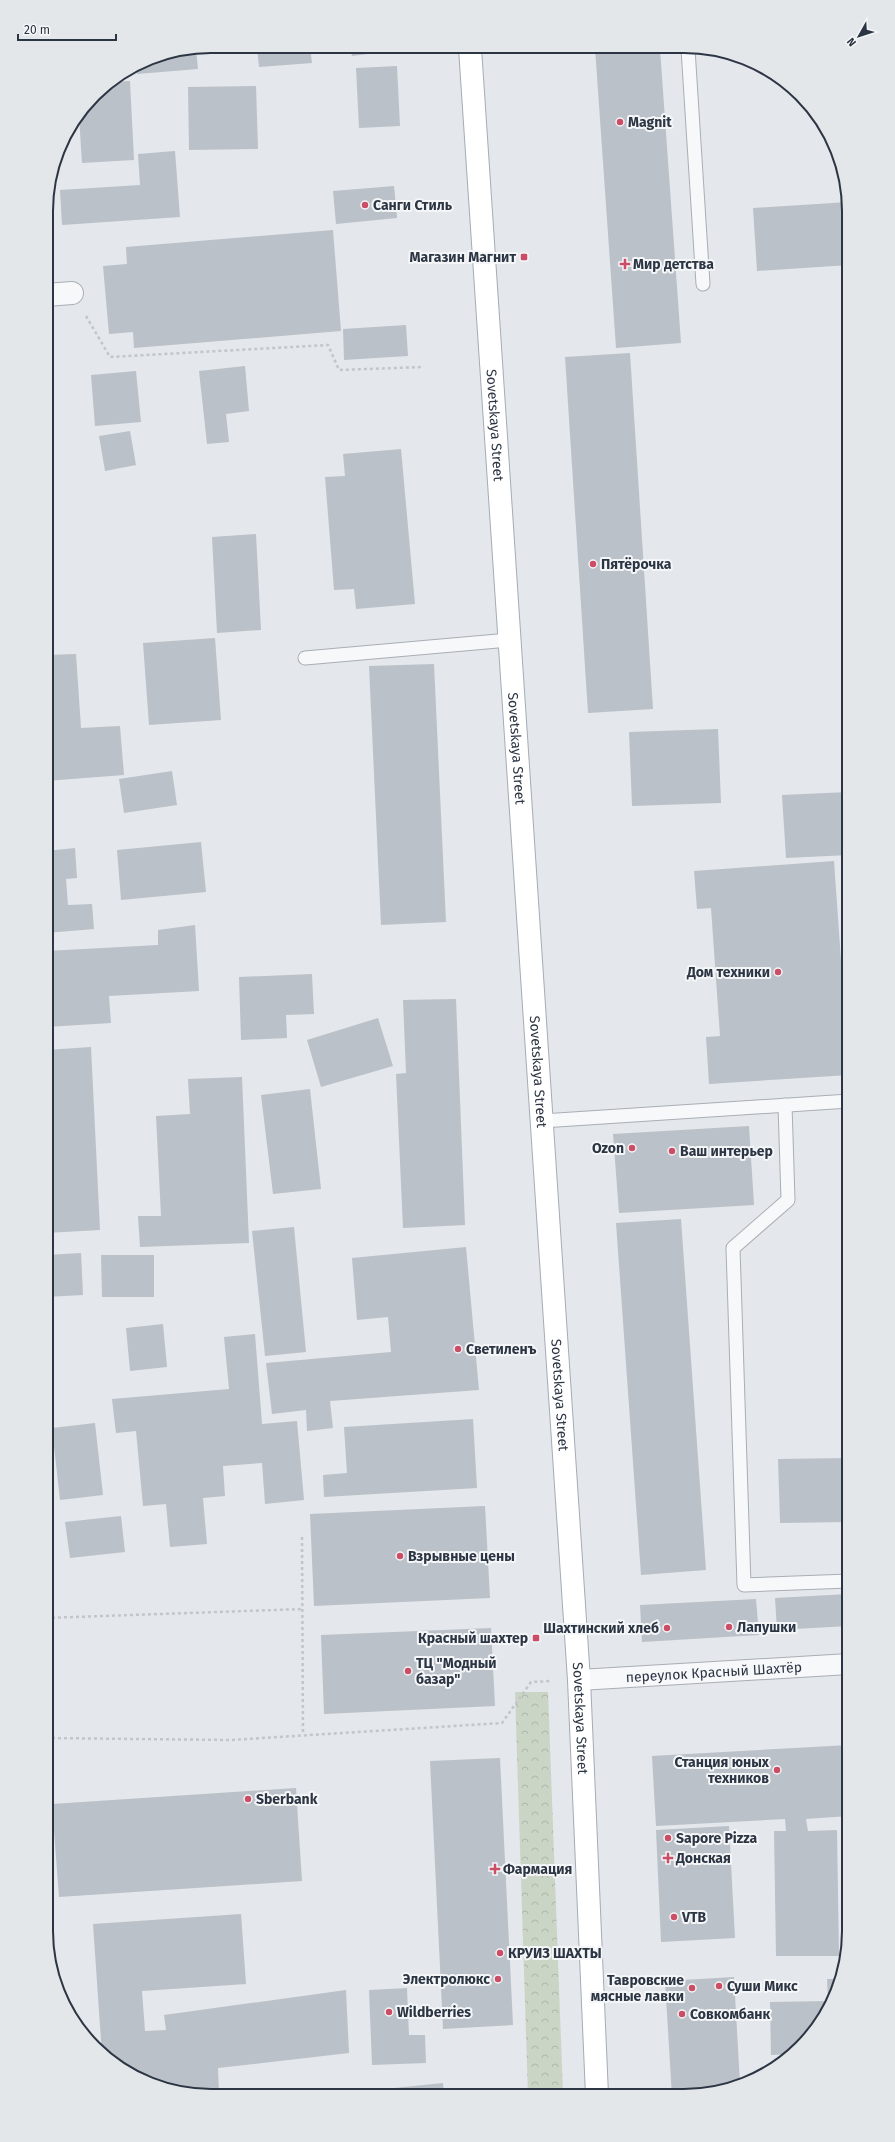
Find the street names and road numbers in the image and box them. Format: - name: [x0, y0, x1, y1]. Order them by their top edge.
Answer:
- street label: Sovetskaya Street: [482, 369, 507, 483]
- street label: Sovetskaya Street: [504, 692, 529, 806]
- street label: Sovetskaya Street: [526, 1015, 550, 1129]
- street label: Sovetskaya Street: [547, 1338, 572, 1453]
- street label: переулок Красный Шахтёр: [625, 1659, 802, 1686]
- street label: Sovetskaya Street: [569, 1662, 591, 1776]

